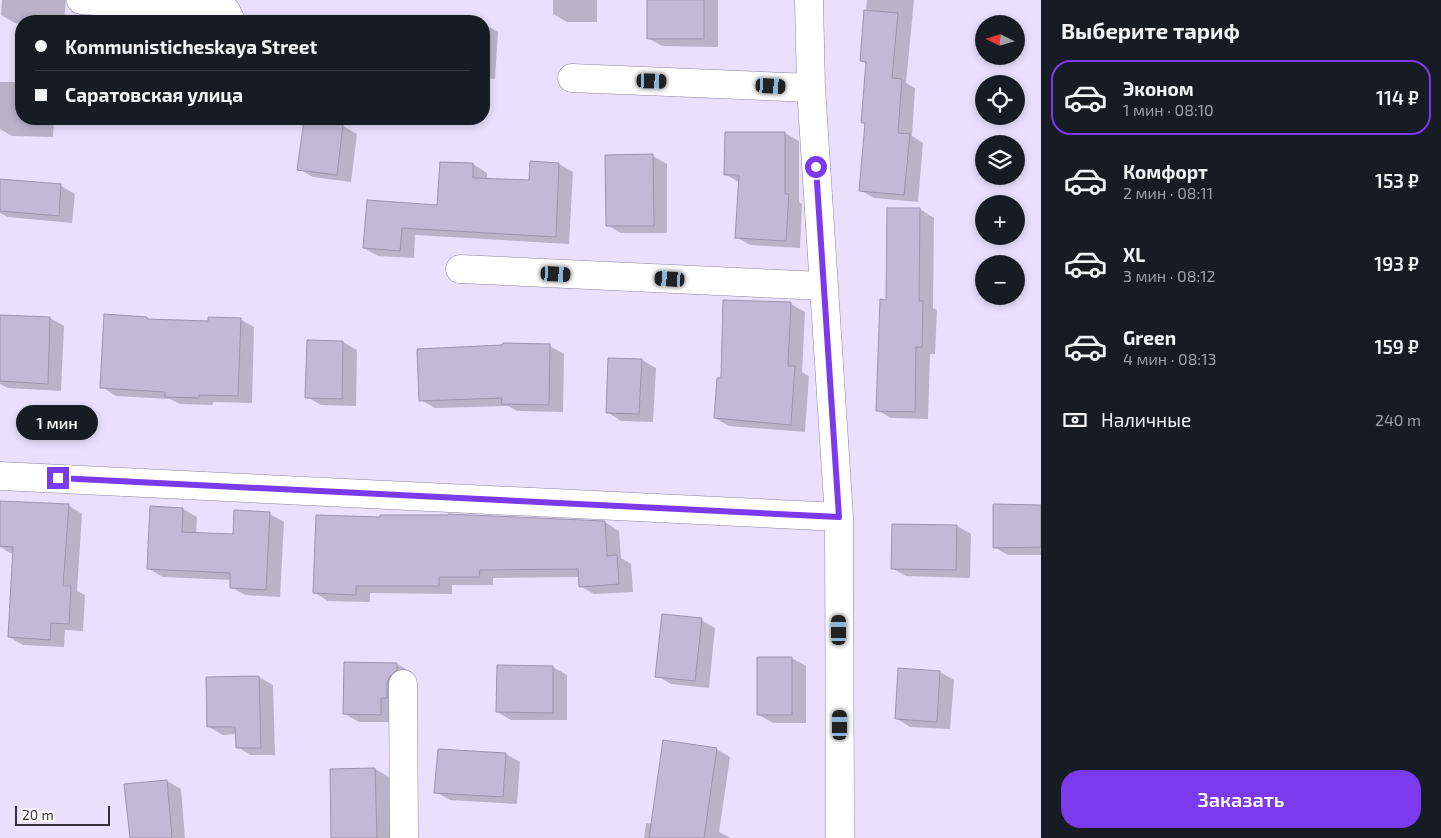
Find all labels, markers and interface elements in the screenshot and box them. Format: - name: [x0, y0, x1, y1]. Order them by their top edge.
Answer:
- north arrow: [975, 15, 1025, 65]
- map controls: [975, 15, 1025, 305]
- text: Выберите тариф: [1061, 17, 1240, 43]
- text: Kommunisticheskaya Street: [65, 35, 317, 58]
- car: [636, 73, 667, 89]
- button: locate: [975, 75, 1025, 125]
- icon: car: [1063, 75, 1108, 120]
- text: Эконом: [1123, 77, 1194, 100]
- car: [755, 78, 786, 94]
- text: Саратовская улица: [65, 83, 243, 106]
- text: 114 ₽: [1376, 86, 1419, 109]
- text: 1 мин · 08:10: [1123, 100, 1214, 119]
- button: layers: [975, 135, 1025, 185]
- route start: [805, 156, 827, 178]
- icon: car: [1063, 158, 1108, 203]
- text: Комфорт: [1123, 160, 1208, 183]
- text: 153 ₽: [1375, 169, 1419, 192]
- text: 2 мин · 08:11: [1123, 183, 1213, 202]
- button: +: [975, 195, 1025, 245]
- icon: car: [1063, 241, 1108, 286]
- text: XL: [1123, 243, 1145, 266]
- text: 193 ₽: [1374, 252, 1419, 275]
- button: −: [975, 255, 1025, 305]
- car: [540, 266, 571, 282]
- text: 3 мин · 08:12: [1123, 266, 1216, 285]
- car: [654, 271, 685, 287]
- icon: car: [1063, 324, 1108, 369]
- text: Green: [1123, 326, 1176, 349]
- text: 159 ₽: [1375, 335, 1419, 358]
- text: 4 мин · 08:13: [1123, 349, 1216, 368]
- callout: 1 мин: [17, 406, 99, 440]
- icon: cash: [1061, 406, 1089, 434]
- text: Наличные: [1101, 408, 1191, 431]
- text: 240 m: [1375, 410, 1421, 429]
- text: 1 мин: [36, 413, 78, 432]
- route end: [47, 467, 69, 489]
- car: [831, 615, 846, 645]
- car: [832, 710, 847, 740]
- button: Заказать: [1061, 770, 1421, 828]
- scale bar: [15, 803, 110, 826]
- text: 20 m: [22, 806, 54, 823]

